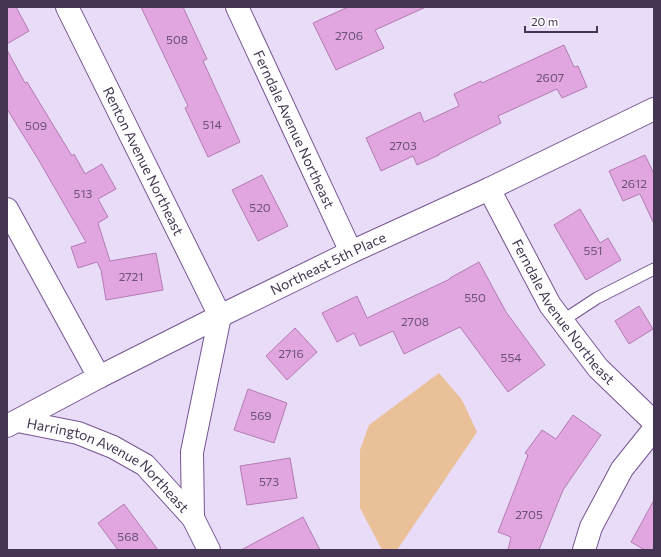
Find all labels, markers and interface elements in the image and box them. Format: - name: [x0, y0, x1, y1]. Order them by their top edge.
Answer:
- scale bar: [525, 8, 597, 34]
- text: 20 m: [531, 14, 558, 28]
- house number: 2706: [335, 28, 363, 42]
- house number: 508: [166, 32, 188, 46]
- street label: Ferndale Avenue Northeast: [250, 47, 339, 211]
- house number: 2607: [536, 70, 564, 84]
- street label: Renton Avenue Northeast: [100, 84, 188, 238]
- house number: 514: [202, 117, 222, 131]
- house number: 509: [25, 118, 47, 132]
- house number: 2703: [389, 138, 417, 152]
- house number: 2612: [621, 176, 647, 190]
- house number: 513: [74, 186, 93, 200]
- house number: 520: [249, 200, 271, 214]
- street label: Northeast 5th Place: [267, 228, 389, 298]
- street label: Ferndale Avenue Northeast: [509, 236, 619, 388]
- house number: 551: [584, 243, 602, 257]
- house number: 2721: [119, 269, 143, 283]
- house number: 550: [464, 290, 486, 304]
- house number: 2708: [401, 314, 429, 328]
- house number: 2716: [278, 346, 304, 360]
- house number: 554: [501, 350, 522, 364]
- house number: 569: [250, 408, 272, 422]
- street label: Harrington Avenue Northeast: [25, 414, 193, 516]
- house number: 573: [259, 474, 279, 488]
- house number: 2705: [515, 507, 543, 521]
- house number: 568: [117, 529, 139, 543]

